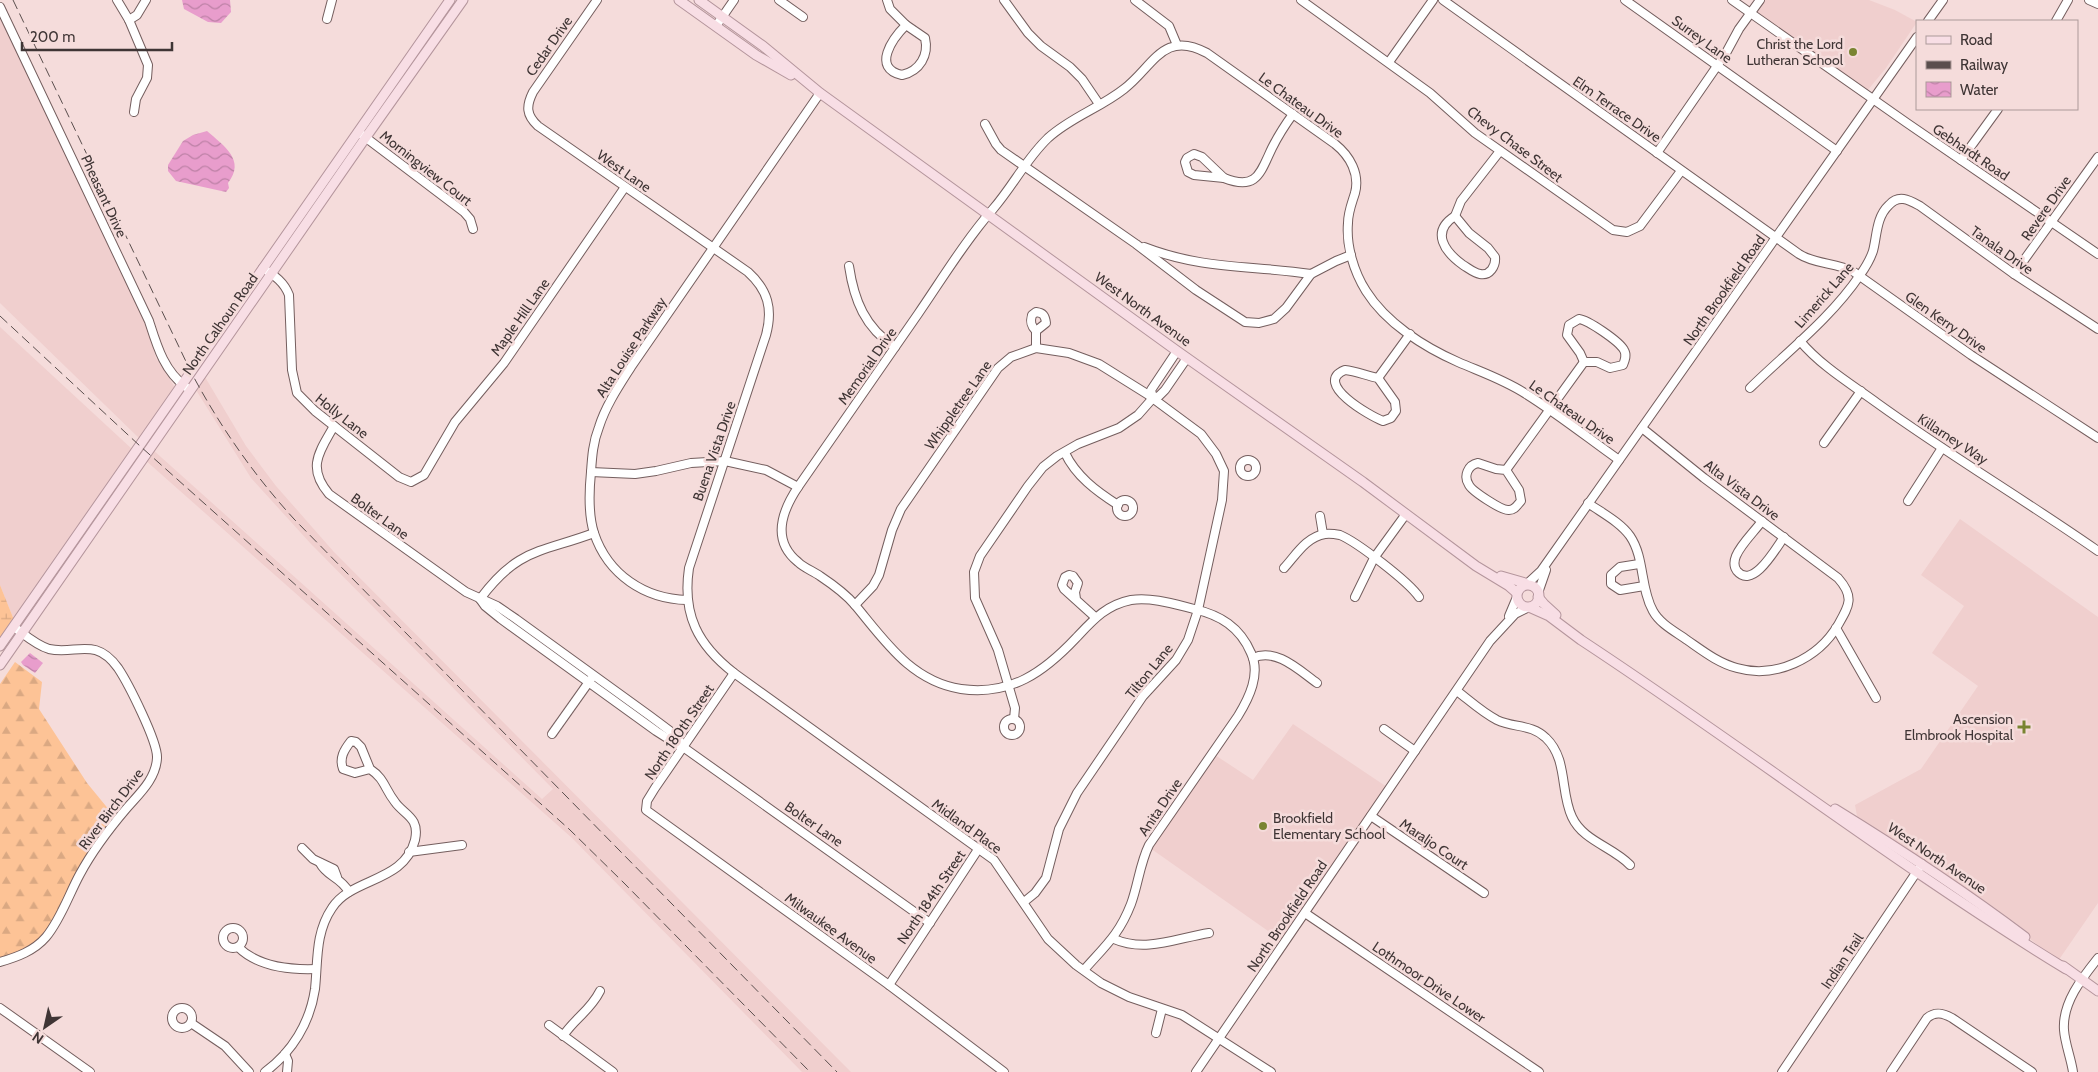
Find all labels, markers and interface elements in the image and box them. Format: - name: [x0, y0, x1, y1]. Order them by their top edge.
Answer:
- street label: Surrey Lane: [1668, 11, 1736, 67]
- street label: Cedar Drive: [522, 13, 576, 79]
- scale bar: [22, 20, 172, 52]
- legend: [1916, 20, 2078, 110]
- text: 200 m: [30, 28, 75, 46]
- text: Road: [1960, 31, 1993, 49]
- place label: Christ the Lord Lutheran School: [1746, 35, 1844, 69]
- marker: Christ the Lord Lutheran School: [1847, 46, 1859, 58]
- text: Railway: [1960, 56, 2009, 74]
- street label: Le Chateau Drive: [1255, 68, 1347, 142]
- street label: Elm Terrace Drive: [1569, 72, 1665, 146]
- text: Water: [1960, 81, 1998, 99]
- street label: Chevy Chase Street: [1463, 102, 1567, 186]
- street label: Gebhardt Road: [1929, 120, 2013, 184]
- street label: Morningview Court: [376, 126, 476, 210]
- street label: West Lane: [593, 146, 655, 196]
- street label: Pheasant Drive: [77, 152, 131, 240]
- street label: Revere Drive: [2017, 172, 2075, 244]
- street label: Tanala Drive: [1967, 222, 2037, 278]
- street label: North Brookfield Road: [1679, 231, 1769, 349]
- street label: Limerick Lane: [1791, 258, 1857, 332]
- street label: West North Avenue: [1091, 268, 1195, 350]
- street label: North Calhoun Road: [178, 270, 262, 378]
- street label: Maple Hill Lane: [487, 275, 553, 359]
- street label: Glen Kerry Drive: [1902, 287, 1990, 357]
- street label: Alta Louise Parkway: [592, 293, 670, 401]
- street label: Memorial Drive: [834, 324, 900, 408]
- street label: Whippletree Lane: [921, 357, 995, 453]
- street label: Le Chateau Drive: [1526, 376, 1618, 448]
- street label: Holly Lane: [312, 390, 372, 442]
- street label: Buena Vista Drive: [688, 399, 740, 503]
- street label: Killarney Way: [1914, 410, 1992, 468]
- street label: Alta Vista Drive: [1701, 456, 1783, 524]
- street label: Bolter Lane: [347, 489, 413, 543]
- street label: Tilton Lane: [1121, 640, 1177, 702]
- street label: North 180th Street: [640, 681, 718, 783]
- place label: Ascension Elmbrook Hospital: [1904, 710, 2014, 744]
- marker: Ascension Elmbrook Hospital: [2017, 720, 2031, 734]
- street label: River Birch Drive: [75, 765, 147, 853]
- street label: Anita Drive: [1134, 775, 1186, 839]
- street label: Midland Place: [928, 795, 1006, 857]
- street label: Bolter Lane: [781, 797, 847, 851]
- place label: Brookfield Elementary School: [1273, 809, 1386, 843]
- street label: Maraljo Court: [1396, 815, 1472, 874]
- street label: West North Avenue: [1884, 818, 1990, 898]
- marker: Brookfield Elementary School: [1257, 820, 1269, 832]
- street label: North 184th Street: [893, 846, 969, 948]
- street label: North Brookfield Road: [1243, 857, 1331, 975]
- street label: Milwaukee Avenue: [781, 889, 881, 967]
- street label: Indian Trail: [1817, 929, 1868, 992]
- street label: Lothmoor Drive Lower: [1369, 937, 1490, 1027]
- north arrow: [20, 1002, 70, 1052]
- text: N: [29, 1028, 47, 1048]

